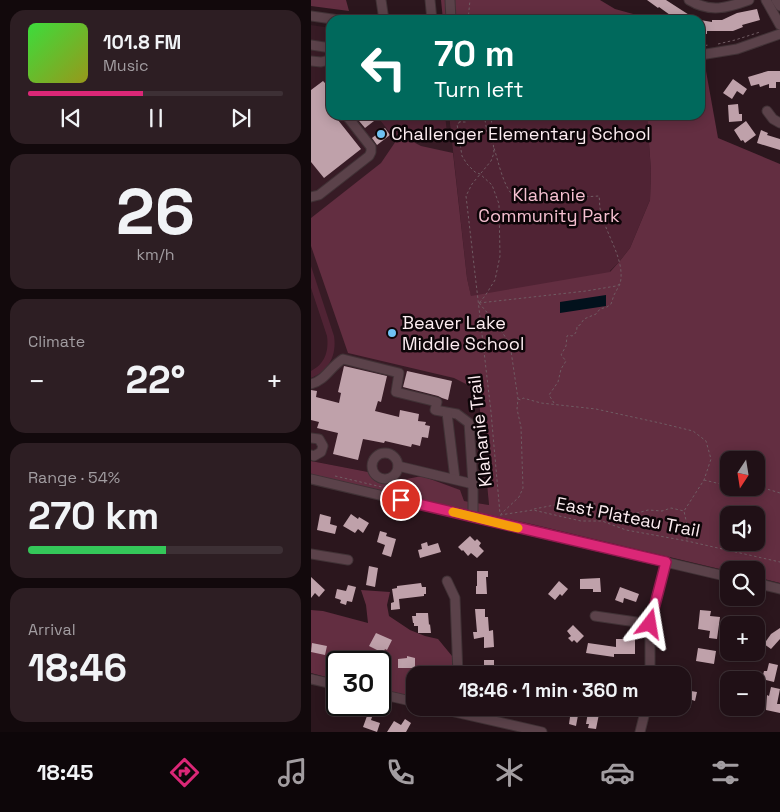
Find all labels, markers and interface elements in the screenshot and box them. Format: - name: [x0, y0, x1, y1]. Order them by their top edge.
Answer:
- text: 101.8 FM: [103, 30, 181, 55]
- text: 70 m: [434, 32, 515, 76]
- icon: left: [351, 35, 416, 100]
- text: Music: [103, 55, 149, 76]
- text: Turn left: [434, 75, 524, 103]
- icon: previous: [57, 104, 85, 132]
- icon: pause: [142, 104, 170, 132]
- icon: next: [227, 104, 255, 132]
- place label: Challenger Elementary School: [391, 122, 651, 145]
- marker: Challenger Elementary School: [375, 128, 387, 140]
- text: 26: [116, 170, 195, 253]
- park label: Klahanie Community Park: [478, 183, 620, 227]
- text: km/h: [136, 244, 175, 265]
- place label: Beaver Lake Middle School: [402, 311, 524, 355]
- marker: Beaver Lake Middle School: [386, 327, 398, 339]
- text: Climate: [28, 331, 85, 352]
- text: 22°: [125, 356, 186, 404]
- text: −: [28, 363, 45, 399]
- text: +: [266, 363, 283, 399]
- street label: Klahanie Trail: [462, 374, 497, 488]
- north arrow: [720, 451, 765, 496]
- map controls: [720, 451, 765, 716]
- text: Range · 54%: [28, 467, 120, 488]
- pin: [380, 479, 422, 521]
- icon: arrive: [387, 486, 415, 514]
- street label: East Plateau Trail: [554, 491, 702, 542]
- text: 270 km: [28, 492, 159, 540]
- button: sound: [720, 506, 765, 551]
- button: search: [720, 561, 765, 606]
- position arrow: [623, 597, 675, 649]
- button: +: [720, 616, 765, 661]
- text: Arrival: [28, 619, 76, 640]
- text: 18:46: [28, 644, 127, 692]
- speed limit sign: 30: [326, 651, 391, 716]
- button: −: [720, 671, 765, 716]
- text: 18:46 · 1 min · 360 m: [458, 678, 639, 703]
- icon: directions: [167, 755, 202, 790]
- icon: music: [275, 755, 310, 790]
- icon: phone: [383, 755, 418, 790]
- icon: climate: [492, 755, 527, 790]
- icon: car: [600, 755, 635, 790]
- icon: filters: [708, 755, 743, 790]
- text: 18:45: [37, 758, 94, 786]

